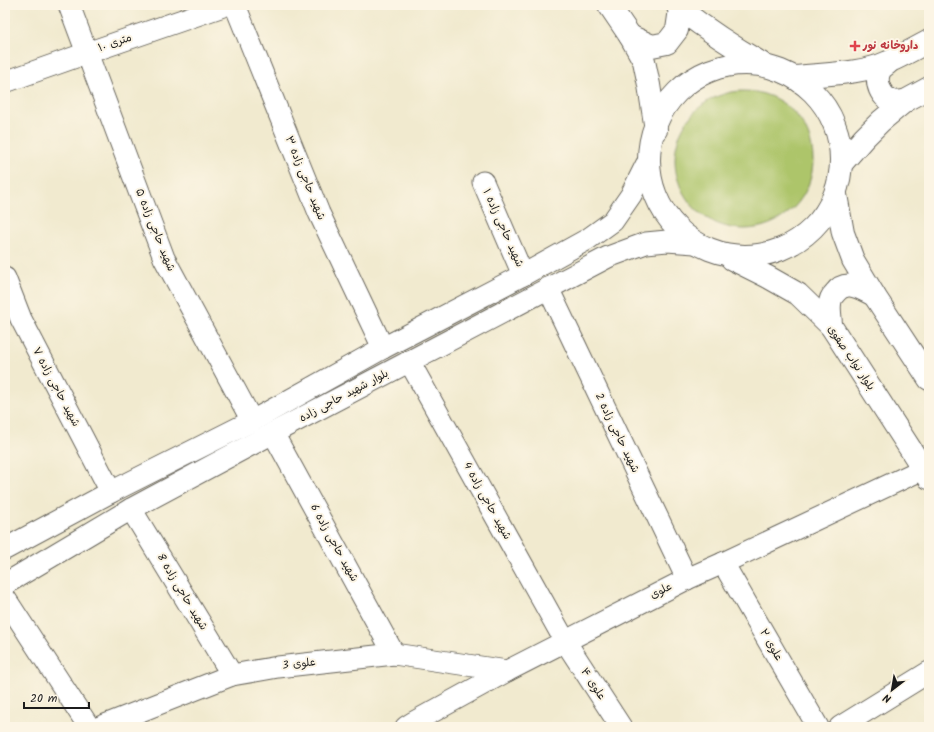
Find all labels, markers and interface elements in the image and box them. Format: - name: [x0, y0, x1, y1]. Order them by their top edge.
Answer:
- street label: ۱۰ متری: [96, 29, 134, 57]
- place label: داروخانه نور: [862, 37, 918, 55]
- marker: داروخانه نور: [850, 41, 860, 51]
- street label: شهید حاجی زاده ۳: [280, 133, 330, 223]
- street label: شهید حاجی زاده ۵: [130, 186, 180, 274]
- street label: شهید حاجی زاده ۱: [478, 186, 528, 270]
- street label: بلوار نواب صفوی: [822, 322, 880, 394]
- street label: شهید حاجی زاده ۷: [27, 344, 85, 430]
- street label: بلوار شهید حاجی زاده: [296, 365, 392, 427]
- street label: شهید حاجی زاده 2: [590, 390, 644, 476]
- street label: شهید حاجی زاده 4: [458, 459, 516, 543]
- street label: شهید حاجی زاده 6: [305, 501, 363, 585]
- street label: شهید حاجی زاده 8: [152, 550, 212, 634]
- street label: علوی: [647, 578, 675, 604]
- street label: علوی ۲: [755, 626, 787, 665]
- street label: علوی 3: [281, 653, 317, 675]
- street label: علوی ۴: [576, 664, 610, 704]
- north arrow: [872, 670, 912, 710]
- scale bar: [24, 684, 89, 710]
- text: N: [880, 688, 895, 707]
- text: 20 m: [30, 689, 58, 708]

